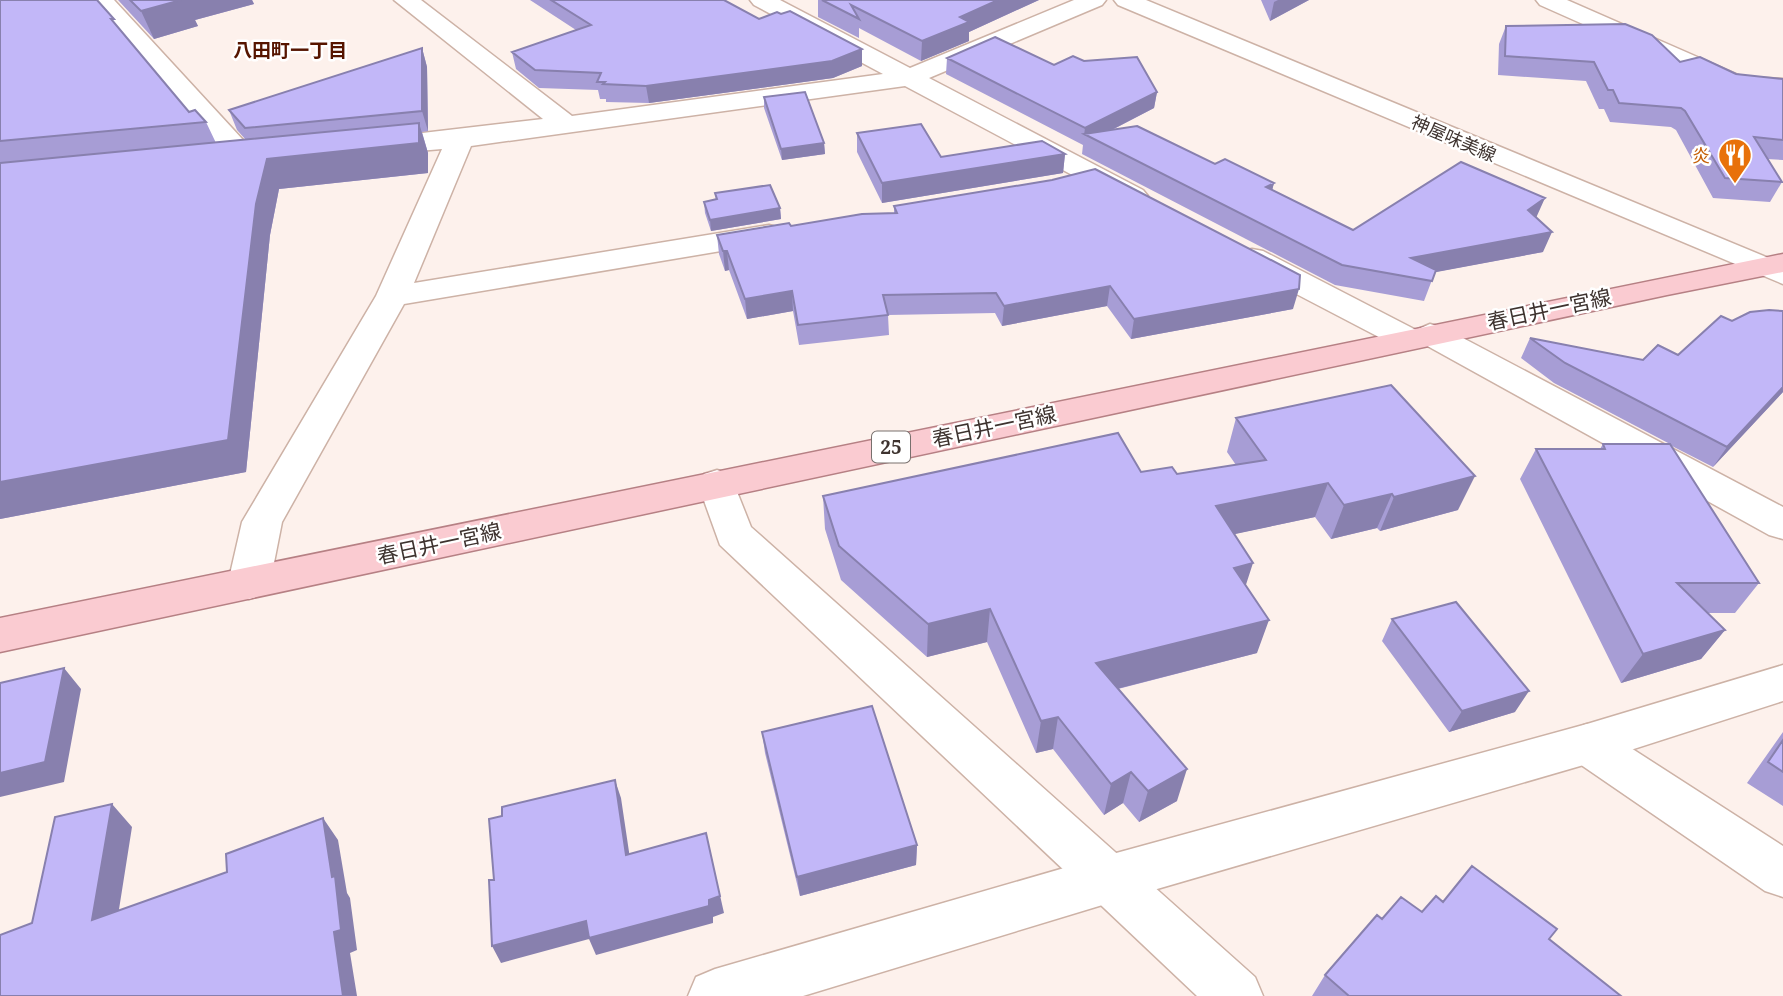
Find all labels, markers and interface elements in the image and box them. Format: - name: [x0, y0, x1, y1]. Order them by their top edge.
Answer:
- district label: 八田町一丁目: [233, 37, 347, 63]
- street label: 神屋味美線: [1408, 109, 1500, 167]
- restaurant icon: 炎: [1716, 136, 1754, 185]
- place label: 炎: [1692, 143, 1710, 167]
- street label: 春日井一宮線: [1484, 282, 1614, 336]
- street label: 春日井一宮線: [929, 399, 1059, 453]
- road number: 25: [872, 432, 910, 462]
- street label: 春日井一宮線: [374, 516, 504, 570]

